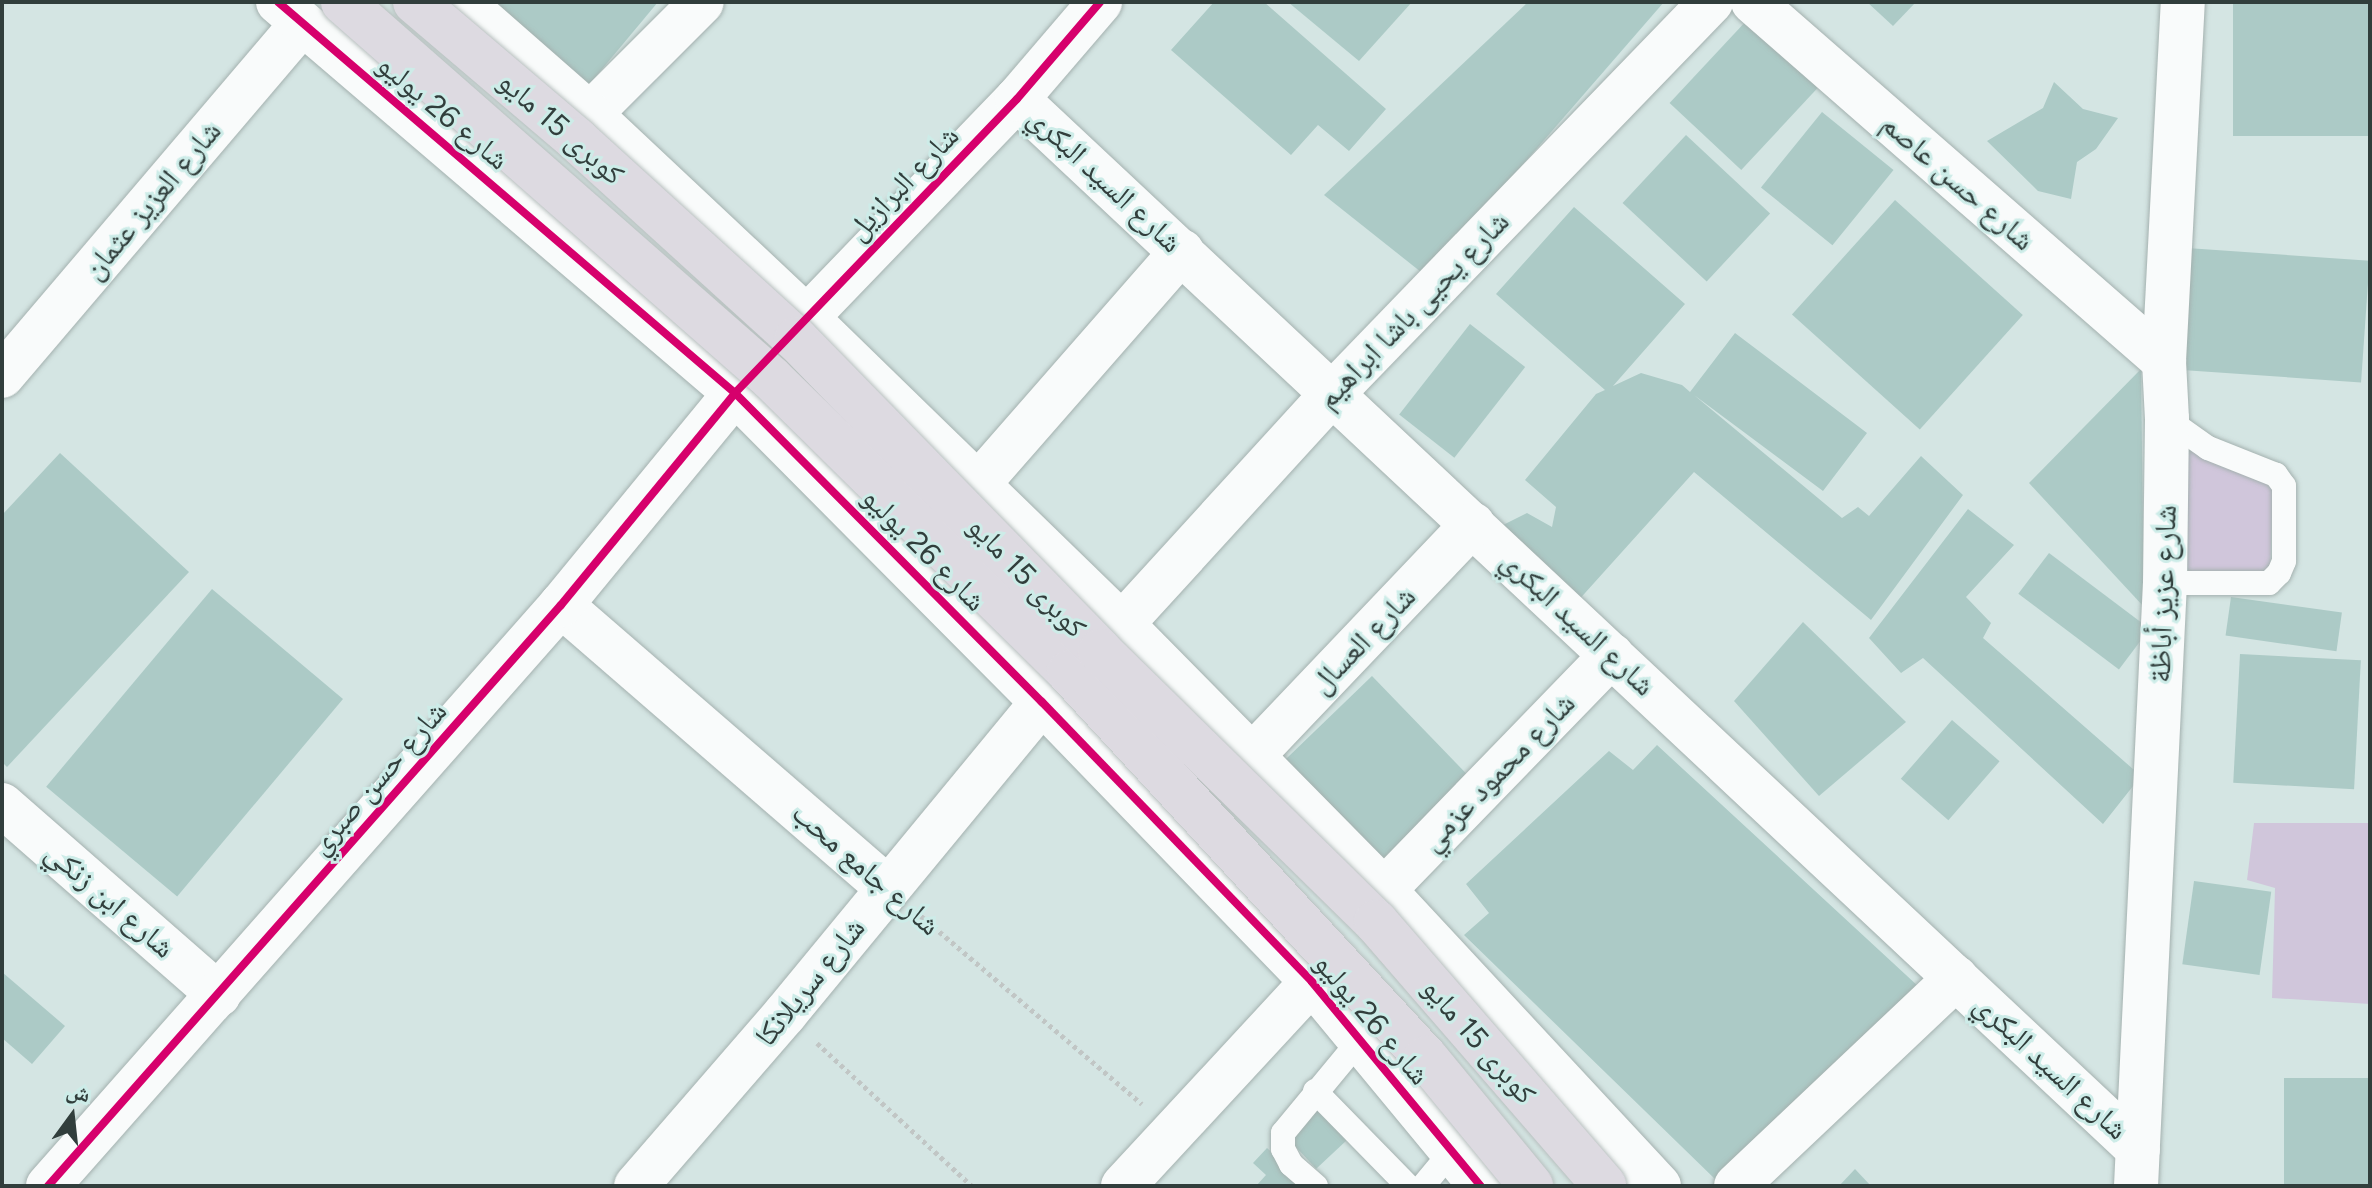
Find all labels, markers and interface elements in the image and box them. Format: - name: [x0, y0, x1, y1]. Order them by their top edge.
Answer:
- street label: شارع 26 يوليو: [370, 46, 516, 178]
- street label: كوبرى 15 مايو: [491, 63, 631, 193]
- street label: شارع السيد البكري: [1021, 100, 1189, 260]
- street label: شارع حسن عاصم: [1874, 106, 2042, 258]
- street label: شارع العزيز عثمان: [75, 113, 229, 287]
- street label: شارع البرازيل: [839, 118, 967, 248]
- street label: شارع يحيى باشا ابراهيم: [1310, 204, 1516, 416]
- street label: شارع 26 يوليو: [854, 479, 994, 619]
- street label: شارع عزيز أباظة: [2142, 504, 2184, 684]
- street label: كوبرى 15 مايو: [960, 509, 1094, 645]
- street label: شارع السيد البكري: [1494, 543, 1662, 703]
- street label: شارع العسال: [1303, 579, 1423, 701]
- street label: شارع محمود عزمي: [1414, 685, 1582, 859]
- street label: شارع حسن صبري: [302, 694, 454, 862]
- street label: شارع جامع محب: [785, 795, 947, 943]
- street label: شارع ابن زنكي: [38, 834, 182, 966]
- street label: شارع سريلانكا: [747, 911, 873, 1053]
- street label: شارع 26 يوليو: [1306, 946, 1438, 1092]
- street label: كوبرى 15 مايو: [1414, 971, 1544, 1111]
- street label: شارع السيد البكري: [1967, 987, 2135, 1147]
- north arrow: [32, 1076, 112, 1156]
- text: ش: [64, 1076, 93, 1108]

